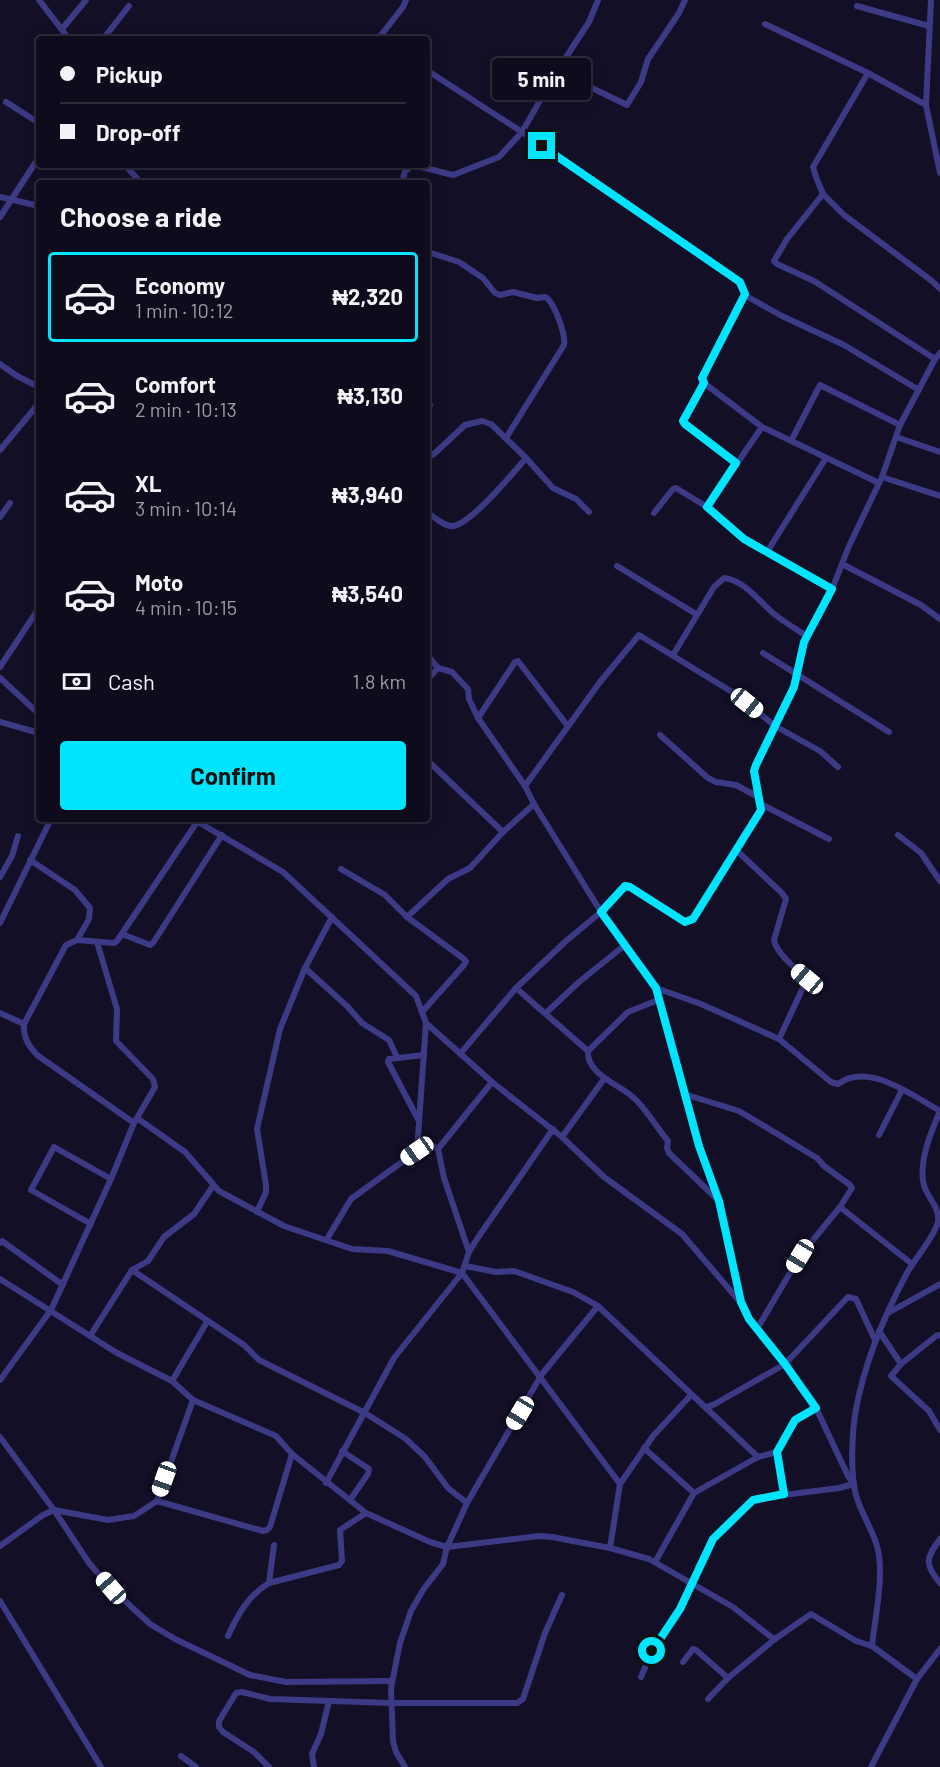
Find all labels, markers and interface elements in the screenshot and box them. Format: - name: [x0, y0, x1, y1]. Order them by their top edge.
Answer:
- callout: 5 min: [492, 59, 592, 101]
- text: Pickup: [96, 61, 163, 87]
- text: 5 min: [518, 67, 565, 91]
- text: Drop-off: [96, 119, 180, 145]
- route end: [528, 132, 555, 159]
- text: Choose a ride: [60, 200, 222, 232]
- icon: car: [63, 270, 117, 324]
- text: Economy: [135, 272, 225, 298]
- text: ₦2,320: [332, 283, 403, 309]
- text: 1 min · 10:12: [135, 298, 233, 322]
- icon: car: [63, 369, 117, 423]
- text: Comfort: [135, 371, 216, 397]
- text: ₦3,130: [337, 382, 403, 408]
- text: 2 min · 10:13: [135, 397, 237, 421]
- icon: car: [63, 468, 117, 522]
- text: XL: [135, 470, 161, 496]
- text: ₦3,940: [332, 481, 403, 507]
- text: 3 min · 10:14: [135, 496, 237, 520]
- icon: car: [63, 567, 117, 621]
- text: Moto: [135, 569, 183, 595]
- text: ₦3,540: [332, 580, 403, 606]
- text: 4 min · 10:15: [135, 595, 237, 619]
- icon: cash: [60, 665, 93, 698]
- text: Cash: [108, 668, 155, 694]
- text: 1.8 km: [352, 669, 406, 693]
- car: [727, 685, 767, 721]
- button: Confirm: [60, 741, 406, 810]
- car: [787, 961, 827, 997]
- car: [397, 1133, 437, 1169]
- car: [783, 1236, 817, 1276]
- car: [503, 1393, 537, 1433]
- car: [149, 1459, 179, 1499]
- car: [92, 1569, 130, 1607]
- route start: [638, 1637, 665, 1664]

